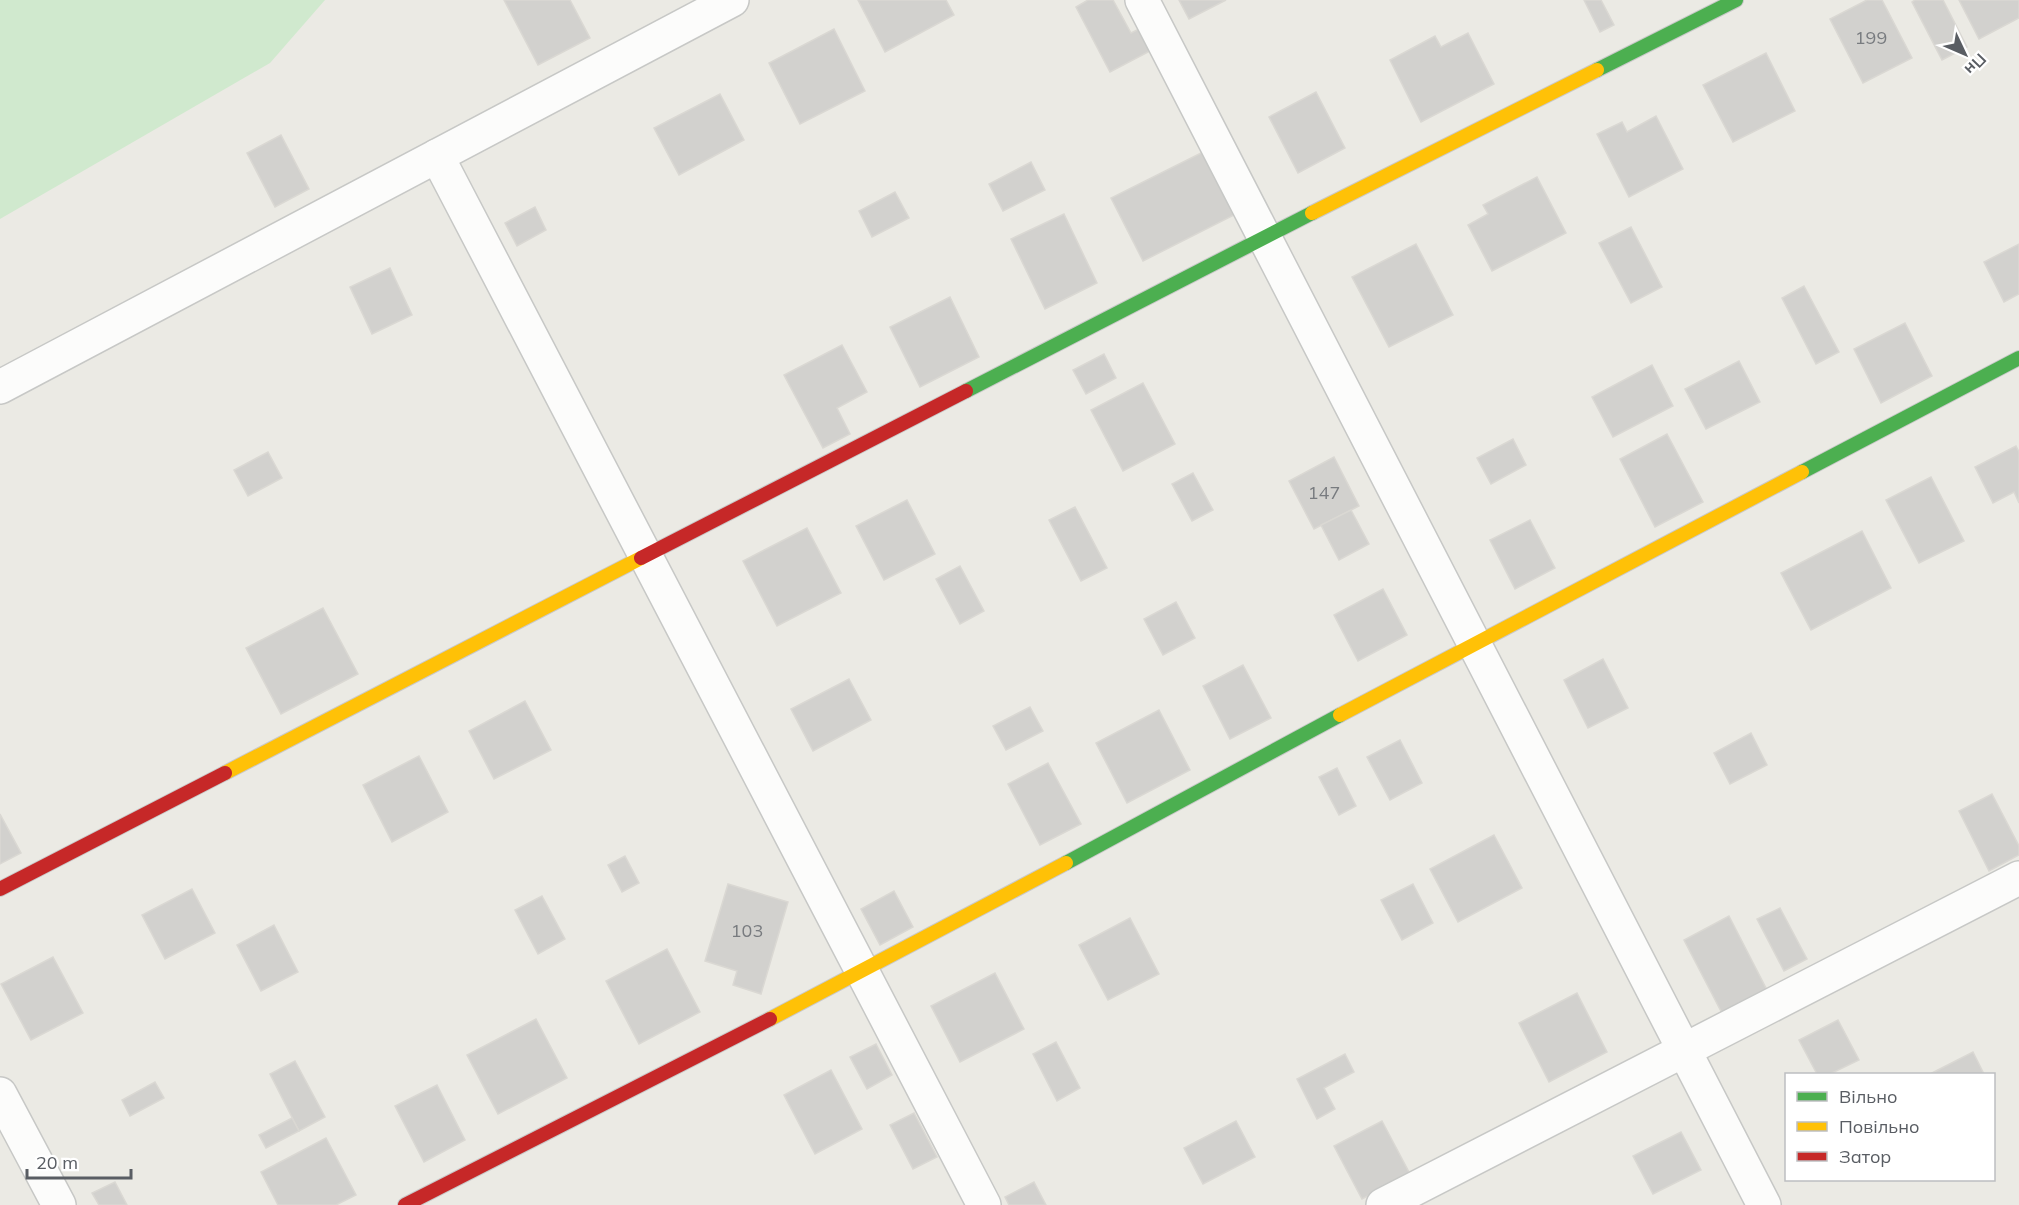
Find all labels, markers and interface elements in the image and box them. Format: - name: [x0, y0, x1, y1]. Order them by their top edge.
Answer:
- north arrow: [1935, 24, 1995, 84]
- house number: 199: [1855, 26, 1887, 49]
- text: Пн: [1961, 49, 1991, 79]
- house number: 147: [1308, 481, 1340, 504]
- house number: 103: [731, 919, 763, 942]
- legend: [1785, 1073, 1995, 1181]
- text: Вільно: [1839, 1085, 1897, 1108]
- text: Повільно: [1839, 1115, 1919, 1138]
- scale bar: [27, 1142, 130, 1180]
- text: Затор: [1839, 1145, 1891, 1168]
- text: 20 m: [36, 1151, 78, 1174]

